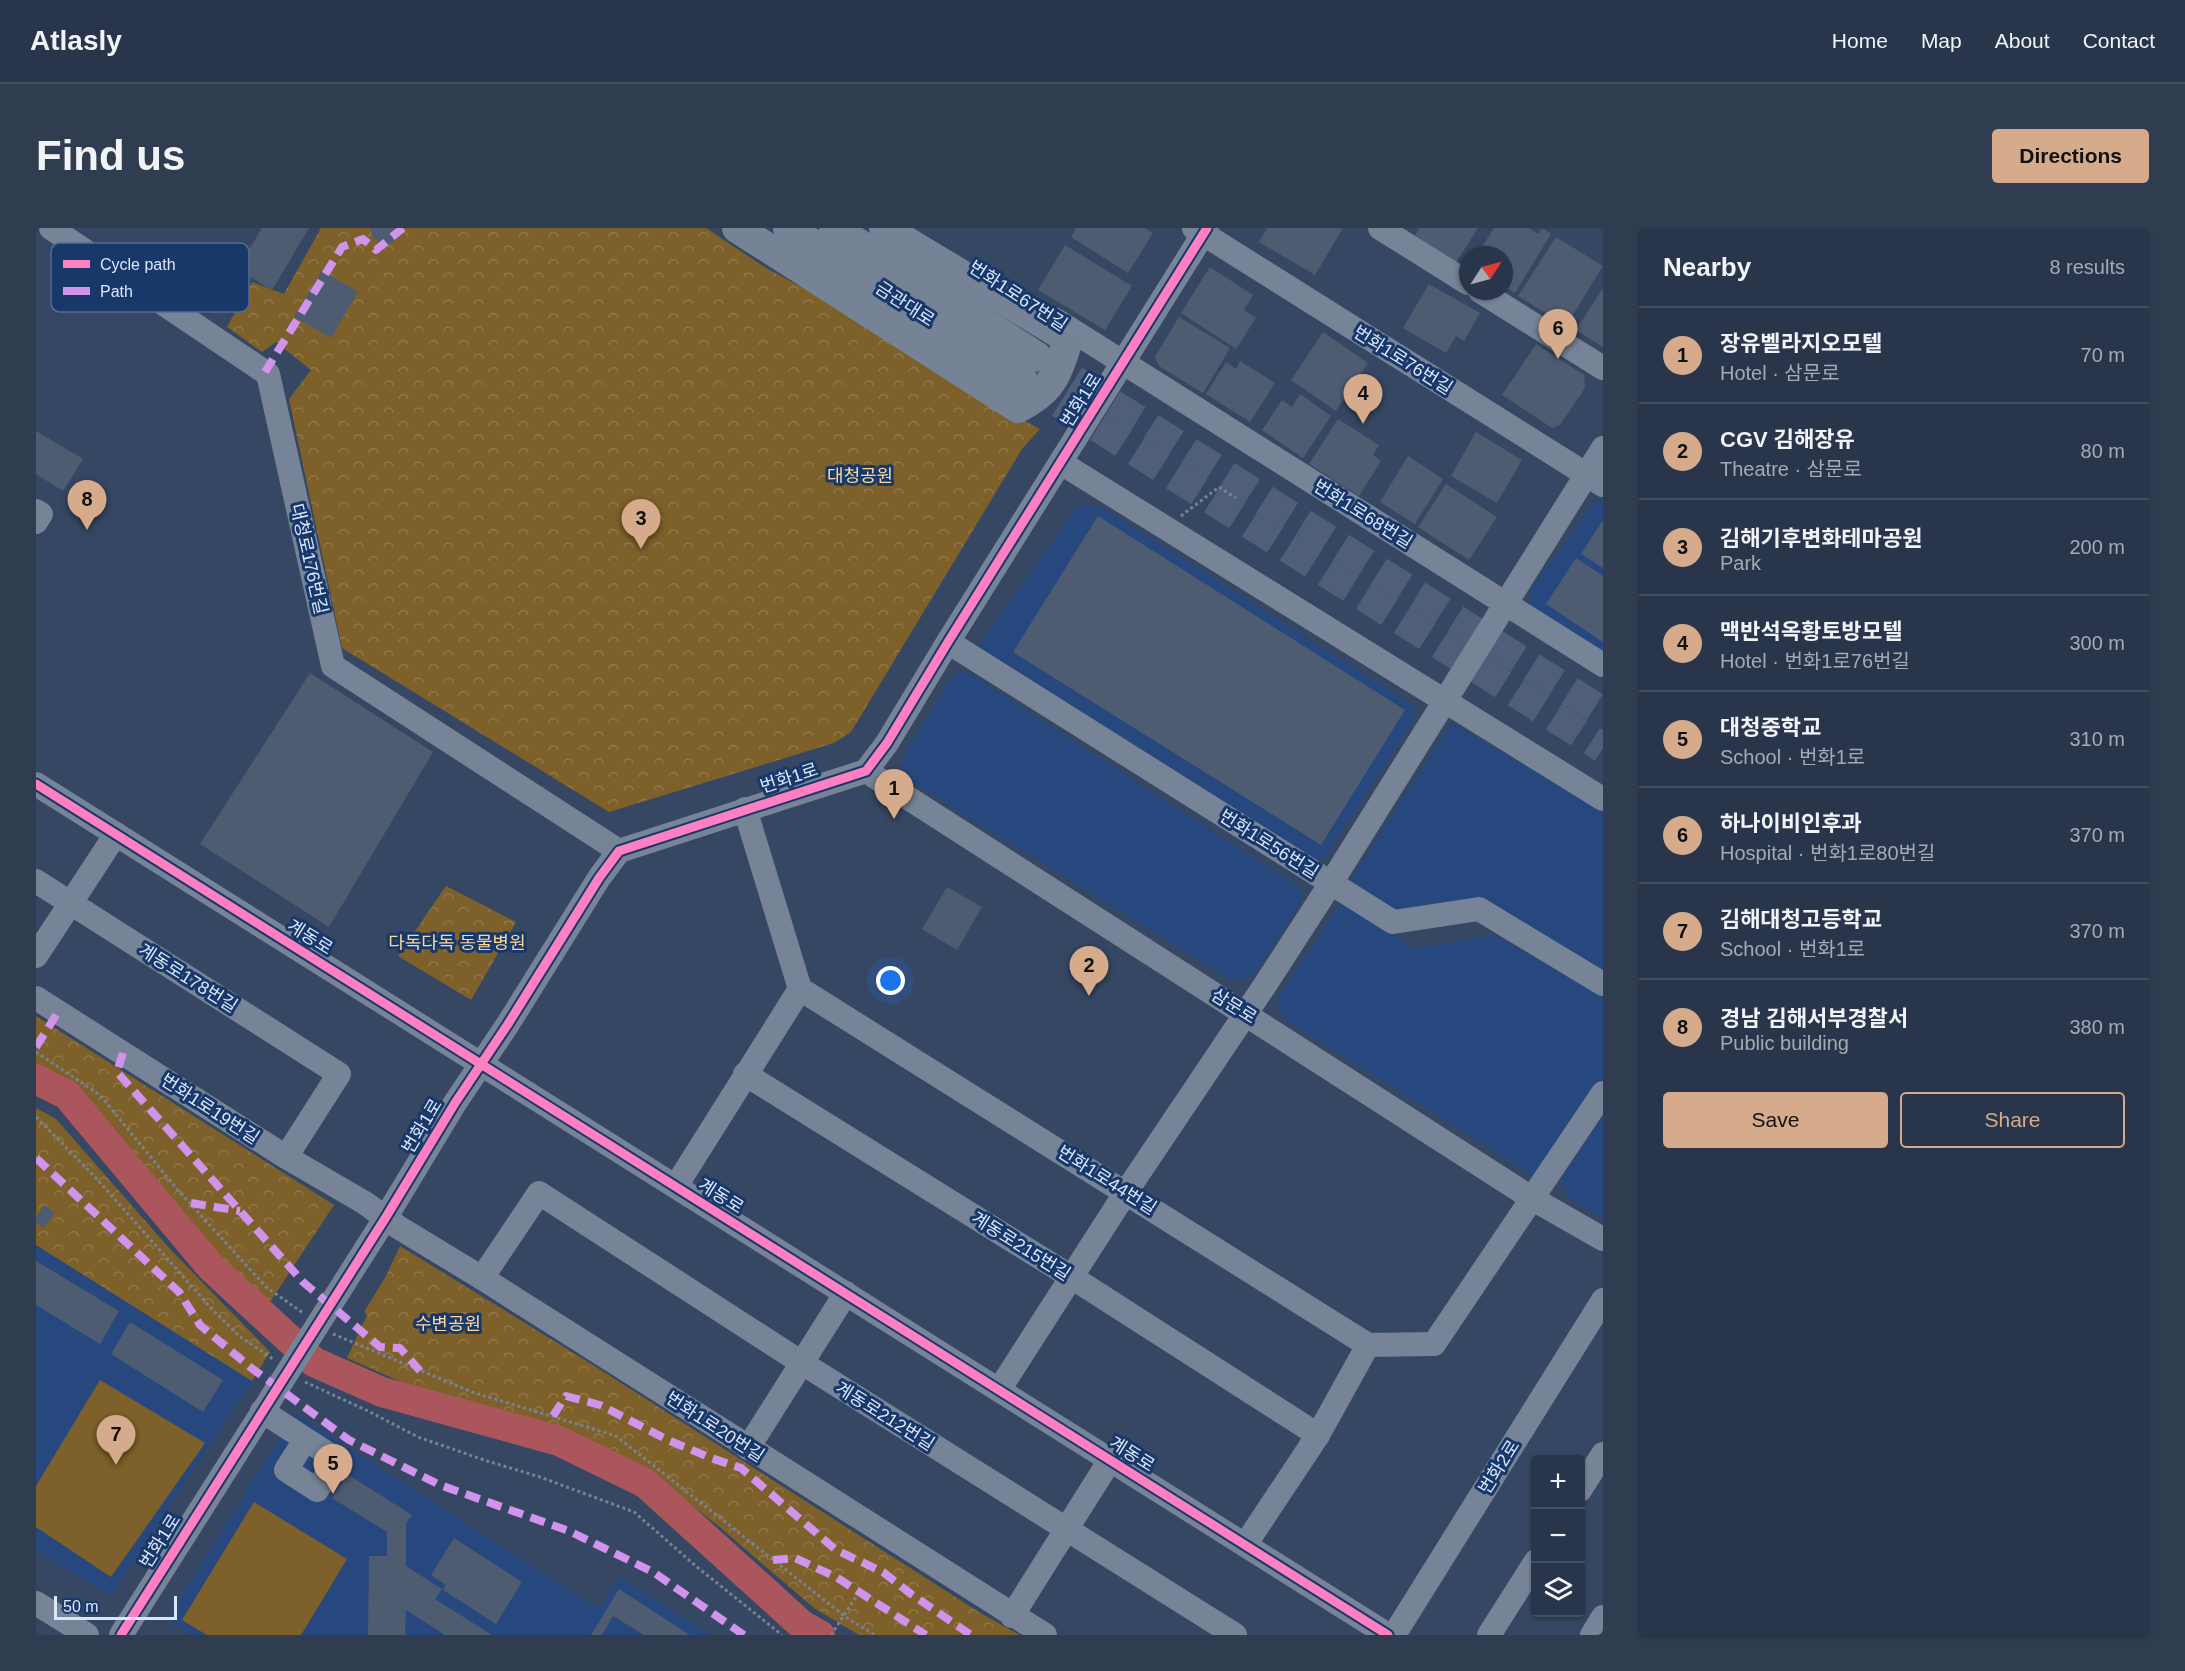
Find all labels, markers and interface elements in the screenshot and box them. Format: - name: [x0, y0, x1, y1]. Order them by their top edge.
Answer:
- text: Atlasly: [30, 25, 122, 56]
- text: Home: [1832, 29, 1888, 52]
- text: Map: [1921, 29, 1962, 52]
- text: About: [1995, 29, 2050, 52]
- text: Contact: [2083, 29, 2155, 52]
- button: Directions: [1992, 129, 2149, 183]
- text: Find us: [36, 132, 185, 179]
- legend: [51, 243, 249, 312]
- north arrow: [1459, 246, 1513, 300]
- text: Nearby: [1663, 252, 1751, 282]
- text: Cycle path: [100, 256, 176, 273]
- text: 8 results: [2049, 256, 2125, 278]
- street label: 번화1로67번길: [965, 257, 1071, 335]
- street label: 금관대로: [872, 278, 938, 330]
- text: Path: [100, 283, 133, 300]
- pin: 6: [1538, 310, 1577, 359]
- street label: 번화1로76번길: [1350, 322, 1456, 398]
- text: 장유벨라지오모텔: [1720, 331, 1882, 356]
- text: 1: [1677, 344, 1688, 366]
- text: 70 m: [2081, 344, 2125, 366]
- text: Hotel · 삼문로: [1720, 362, 1840, 384]
- street label: 번화1로: [1057, 369, 1105, 431]
- pin: 4: [1344, 374, 1382, 424]
- text: CGV 김해장유: [1720, 427, 1855, 452]
- text: 2: [1677, 440, 1688, 462]
- text: 80 m: [2081, 440, 2125, 462]
- text: Theatre · 삼문로: [1720, 458, 1862, 480]
- park label: 대청공원: [827, 466, 893, 486]
- street label: 번화1로68번길: [1310, 476, 1416, 552]
- pin: 8: [68, 480, 106, 530]
- pin: 3: [622, 500, 660, 549]
- street label: 대청로176번길: [287, 502, 331, 616]
- text: 김해기후변화테마공원: [1720, 526, 1922, 551]
- text: 3: [1677, 536, 1688, 558]
- text: 200 m: [2069, 536, 2125, 558]
- text: Park: [1720, 552, 1761, 574]
- text: 맥반석옥황토방모텔: [1720, 619, 1902, 644]
- text: 4: [1677, 632, 1688, 654]
- text: 300 m: [2069, 632, 2125, 654]
- text: Hotel · 번화1로76번길: [1720, 650, 1910, 672]
- text: 대청중학교: [1720, 715, 1821, 740]
- text: 5: [1677, 728, 1688, 750]
- text: 310 m: [2069, 728, 2125, 750]
- text: School · 번화1로: [1720, 746, 1865, 768]
- street label: 번화1로: [758, 759, 820, 797]
- pin: 1: [874, 770, 914, 819]
- street label: 번화1로56번길: [1216, 806, 1322, 882]
- text: 하나이비인후과: [1720, 811, 1862, 836]
- text: 6: [1677, 824, 1688, 846]
- text: 370 m: [2069, 824, 2125, 846]
- text: Hospital · 번화1로80번길: [1720, 842, 1935, 864]
- text: 김해대청고등학교: [1720, 907, 1882, 932]
- street label: 계동로: [284, 915, 336, 959]
- text: 7: [1677, 920, 1688, 942]
- text: 370 m: [2069, 920, 2125, 942]
- park label: 다독다독 동물병원: [388, 933, 526, 953]
- text: School · 번화1로: [1720, 938, 1865, 960]
- street label: 계동로178번길: [135, 940, 241, 1016]
- pin: 2: [1070, 946, 1108, 996]
- your location: [876, 966, 905, 995]
- street label: 삼문로: [1208, 984, 1260, 1028]
- text: 경남 김해서부경찰서: [1720, 1006, 1908, 1031]
- text: 8: [1677, 1016, 1688, 1038]
- text: 380 m: [2069, 1016, 2125, 1038]
- text: Public building: [1720, 1032, 1849, 1054]
- street label: 번화1로19번길: [157, 1070, 263, 1148]
- button: Save: [1663, 1092, 1888, 1148]
- button: Share: [1900, 1092, 2125, 1148]
- street label: 번화1로: [398, 1095, 446, 1157]
- street label: 번화1로44번길: [1054, 1142, 1160, 1218]
- street label: 계동로: [695, 1174, 747, 1218]
- street label: 계동로215번길: [968, 1208, 1074, 1284]
- park label: 수변공원: [415, 1314, 481, 1334]
- street label: 계동로212번길: [832, 1378, 938, 1454]
- street label: 번화1로20번길: [662, 1388, 768, 1466]
- pin: 7: [96, 1416, 136, 1465]
- street label: 계동로: [1106, 1432, 1158, 1476]
- street label: 번화2로: [1475, 1436, 1523, 1498]
- pin: 5: [314, 1444, 352, 1494]
- map controls: [1531, 1455, 1585, 1617]
- button: +: [1531, 1455, 1585, 1509]
- button: −: [1531, 1509, 1585, 1563]
- street label: 번화1로: [136, 1510, 184, 1572]
- button: layers: [1531, 1563, 1585, 1617]
- scale bar: [54, 1593, 177, 1620]
- text: 50 m: [63, 1598, 99, 1615]

